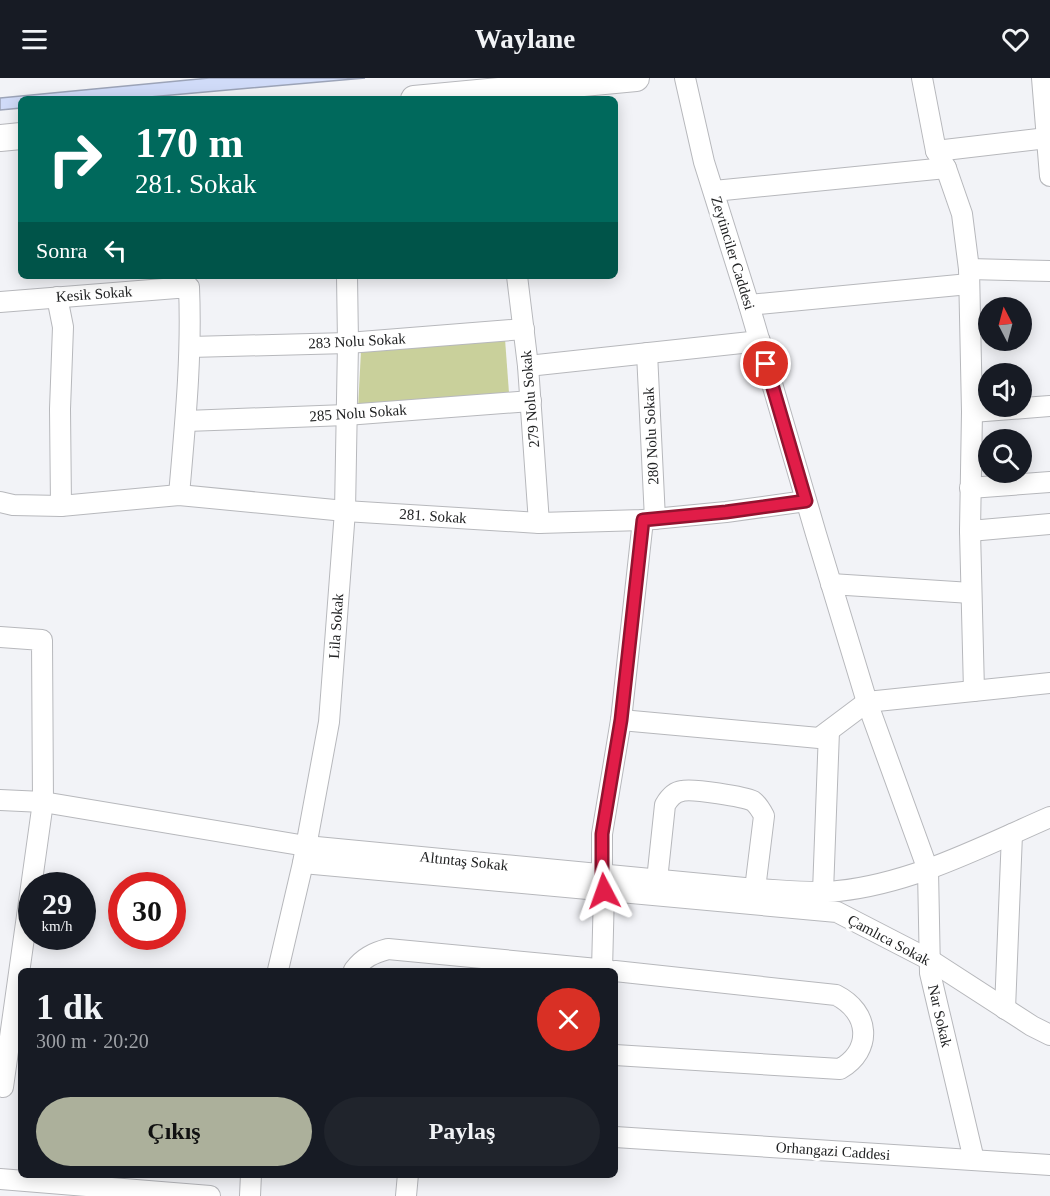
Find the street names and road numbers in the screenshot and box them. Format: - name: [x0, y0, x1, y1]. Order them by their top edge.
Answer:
- street label: Zeytinciler Caddesi: [708, 194, 758, 312]
- street label: Kesik Sokak: [55, 283, 133, 305]
- street label: 283 Nolu Sokak: [308, 330, 407, 352]
- street label: 279 Nolu Sokak: [518, 349, 542, 448]
- street label: 280 Nolu Sokak: [640, 386, 662, 485]
- street label: 285 Nolu Sokak: [309, 402, 408, 424]
- street label: 281. Sokak: [399, 506, 468, 526]
- street label: Lila Sokak: [326, 592, 346, 659]
- street label: Altıntaş Sokak: [419, 848, 509, 874]
- street label: Çamlıca Sokak: [845, 912, 933, 969]
- street label: Nar Sokak: [925, 983, 955, 1049]
- street label: Orhangazi Caddesi: [775, 1139, 891, 1163]

